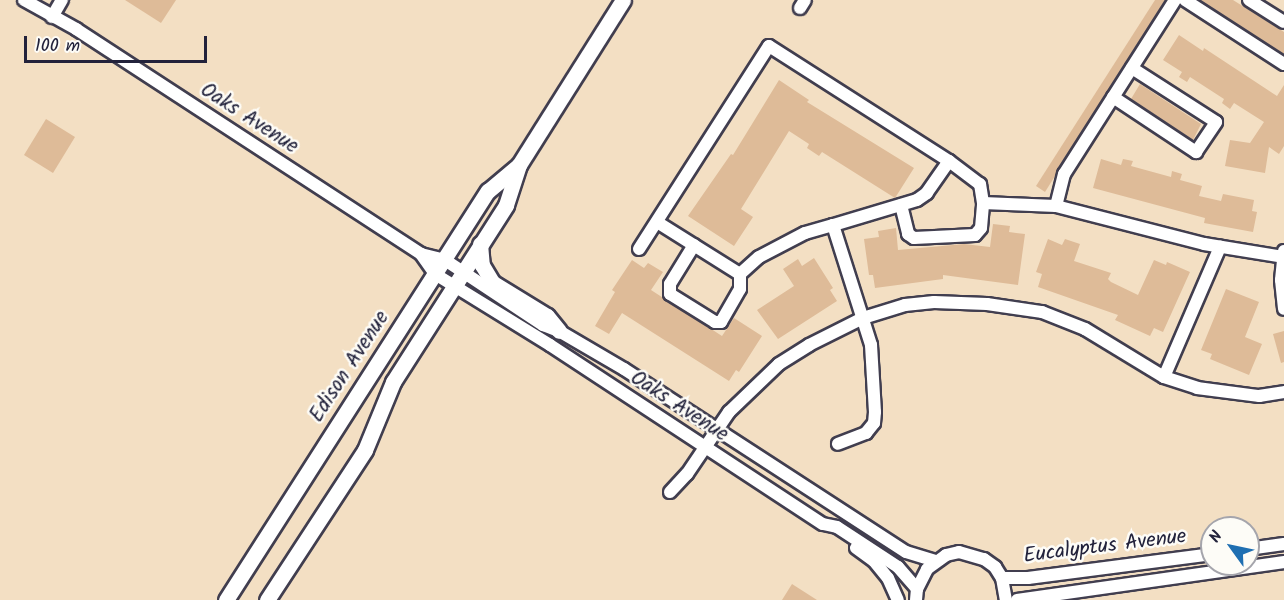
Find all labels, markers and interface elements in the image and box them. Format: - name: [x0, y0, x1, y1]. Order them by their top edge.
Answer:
- scale bar: [27, 24, 210, 62]
- text: 100 m: [35, 32, 80, 61]
- street label: Oaks Avenue: [195, 78, 303, 160]
- street label: Edison Avenue: [305, 307, 395, 427]
- street label: Oaks Avenue: [625, 366, 733, 448]
- north arrow: [1200, 516, 1260, 576]
- street label: Eucalyptus Avenue: [1022, 524, 1188, 570]
- text: N: [1203, 526, 1229, 548]

